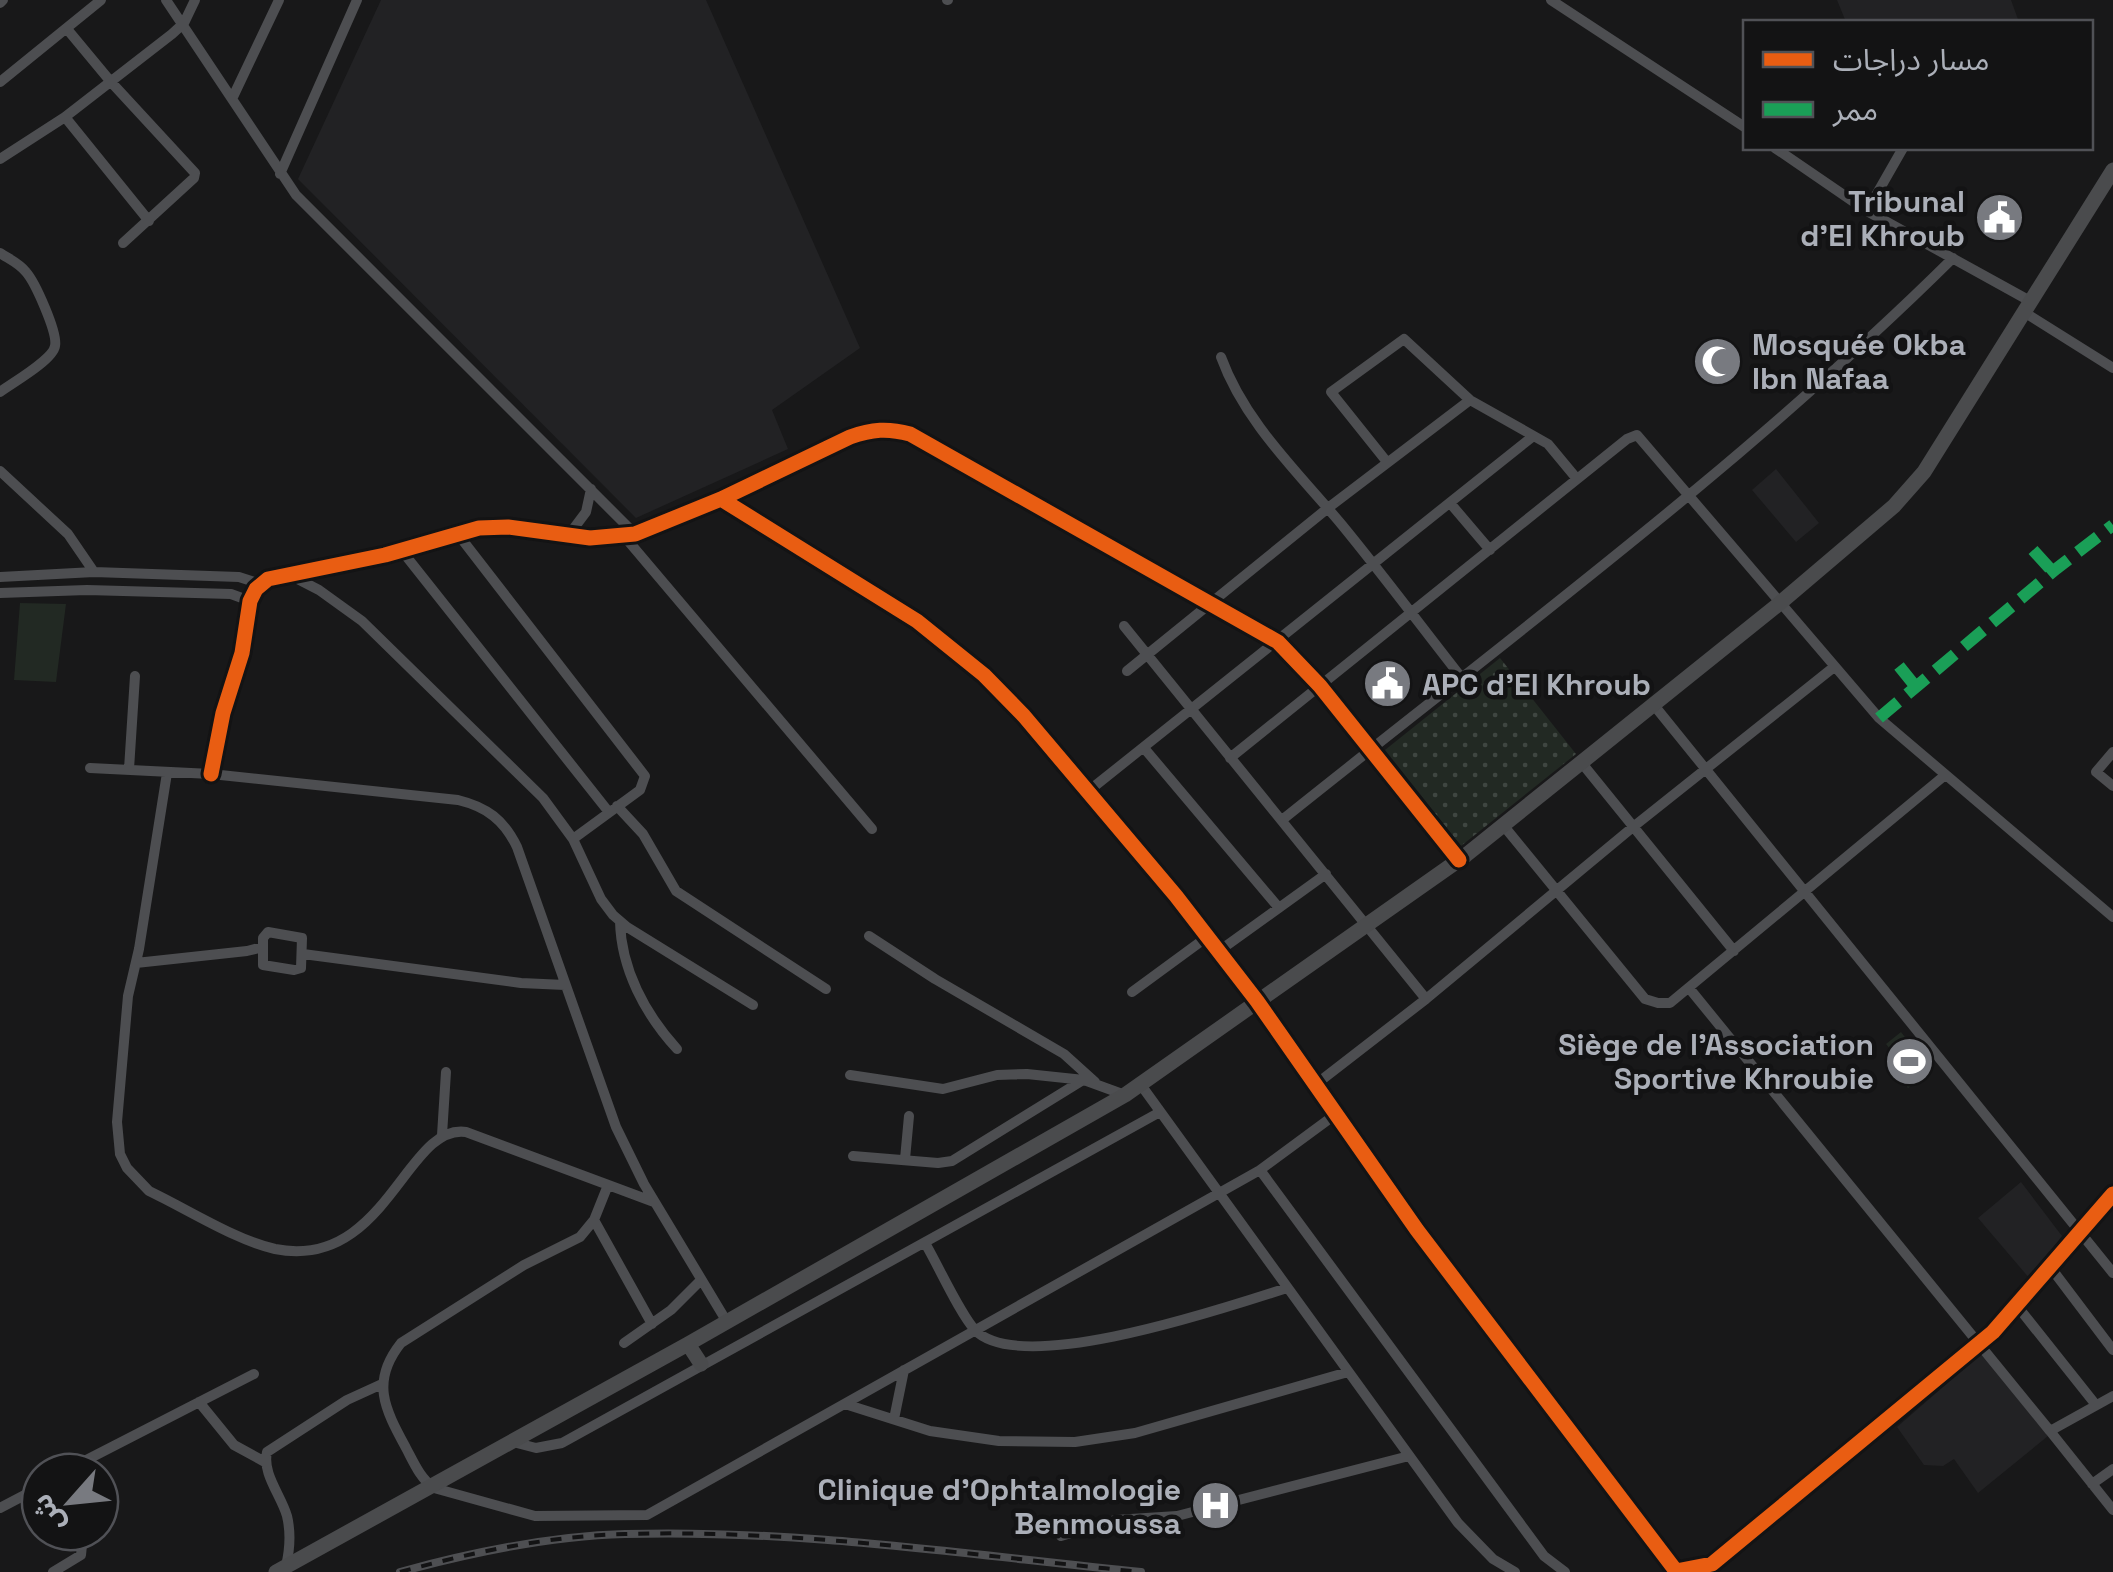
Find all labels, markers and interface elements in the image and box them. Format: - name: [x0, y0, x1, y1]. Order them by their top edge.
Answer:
- legend: [1743, 20, 2093, 150]
- text: مسار دراجات: [1833, 40, 1990, 79]
- text: ممر: [1832, 90, 1878, 129]
- place label: Tribunal d'El Khroub: [1800, 182, 1965, 255]
- public building icon: Tribunal d'El Khroub: [1974, 192, 2026, 244]
- place label: Mosquée Okba Ibn Nafaa: [1752, 325, 1966, 398]
- mosque icon: Mosquée Okba Ibn Nafaa: [1691, 335, 1743, 387]
- public building icon: APC d'El Khroub: [1361, 658, 1413, 710]
- place label: APC d'El Khroub: [1422, 665, 1651, 704]
- place label: Siège de l'Association Sportive Khroubie: [1558, 1025, 1874, 1098]
- sports icon: Siège de l'Association Sportive Khroubie: [1883, 1035, 1935, 1087]
- north arrow: [20, 1452, 120, 1552]
- place label: Clinique d'Ophtalmologie Benmoussa: [818, 1470, 1181, 1543]
- hospital icon: Clinique d'Ophtalmologie Benmoussa: [1190, 1480, 1242, 1532]
- text: ش: [23, 1488, 72, 1539]

